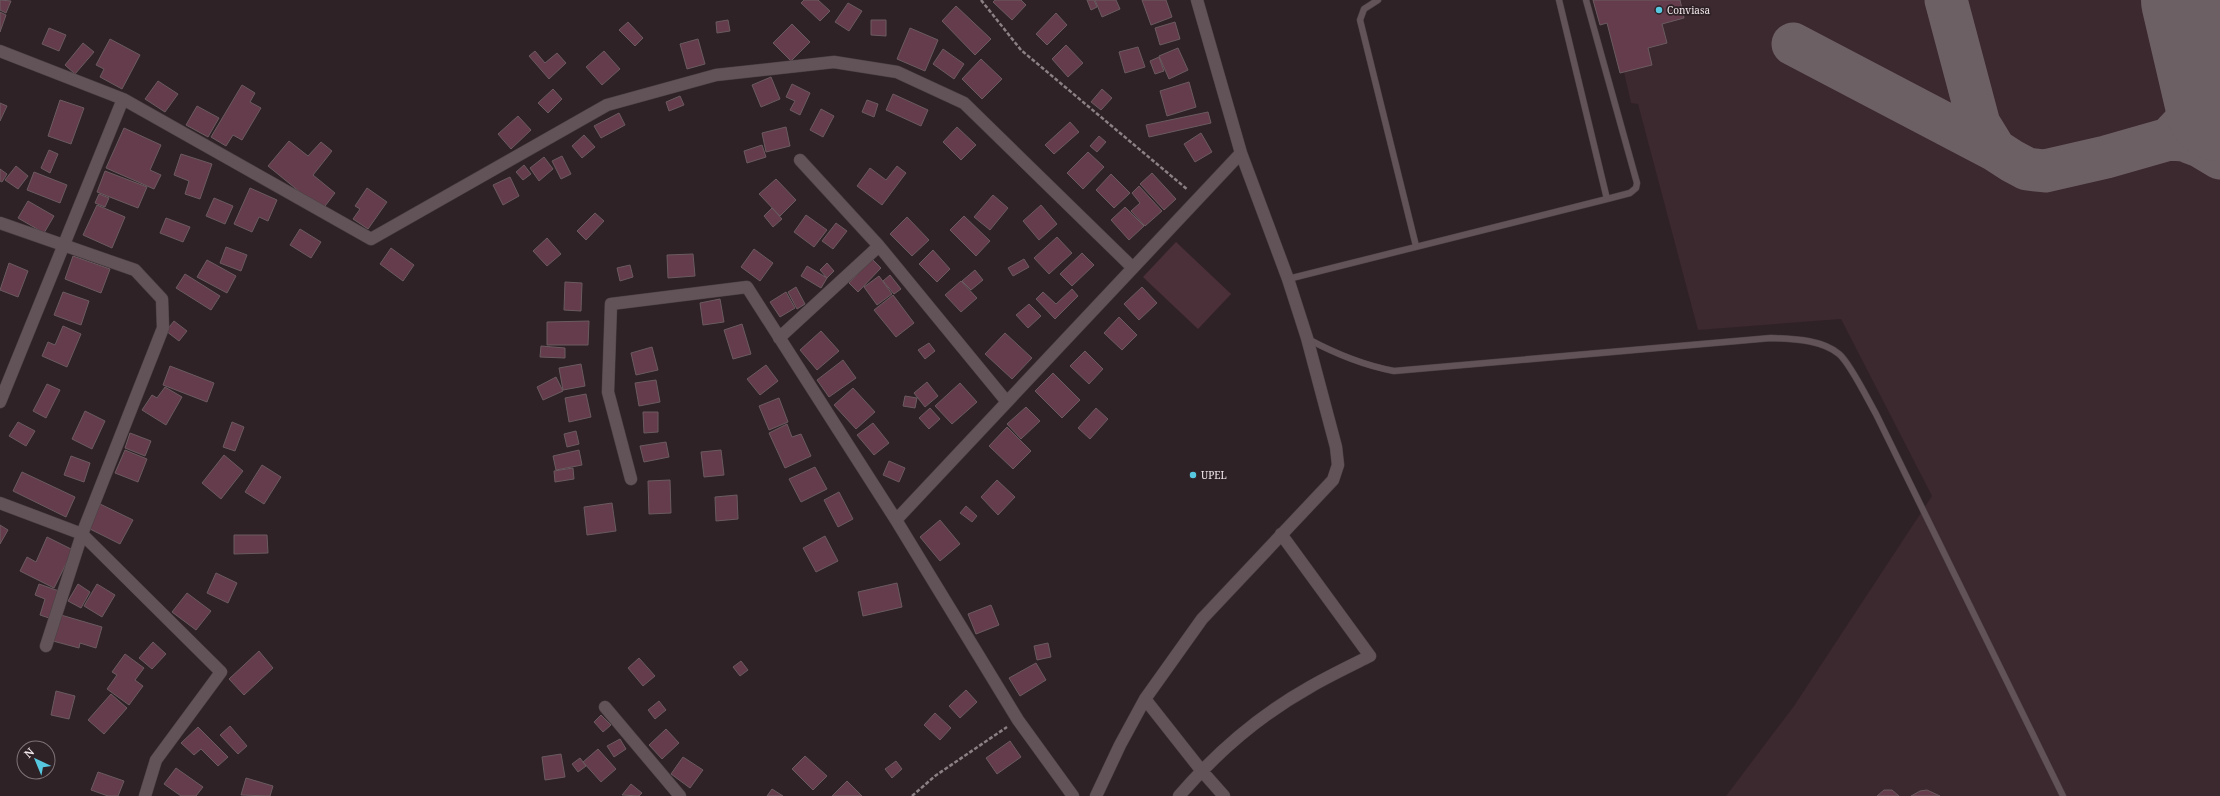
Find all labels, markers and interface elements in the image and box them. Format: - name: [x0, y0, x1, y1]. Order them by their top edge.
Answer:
- place label: Conviasa: [1667, 3, 1710, 17]
- marker: Conviasa: [1654, 5, 1664, 15]
- place label: UPEL: [1201, 468, 1227, 482]
- marker: UPEL: [1188, 470, 1198, 480]
- north arrow: [16, 740, 56, 780]
- text: N: [20, 744, 37, 761]

